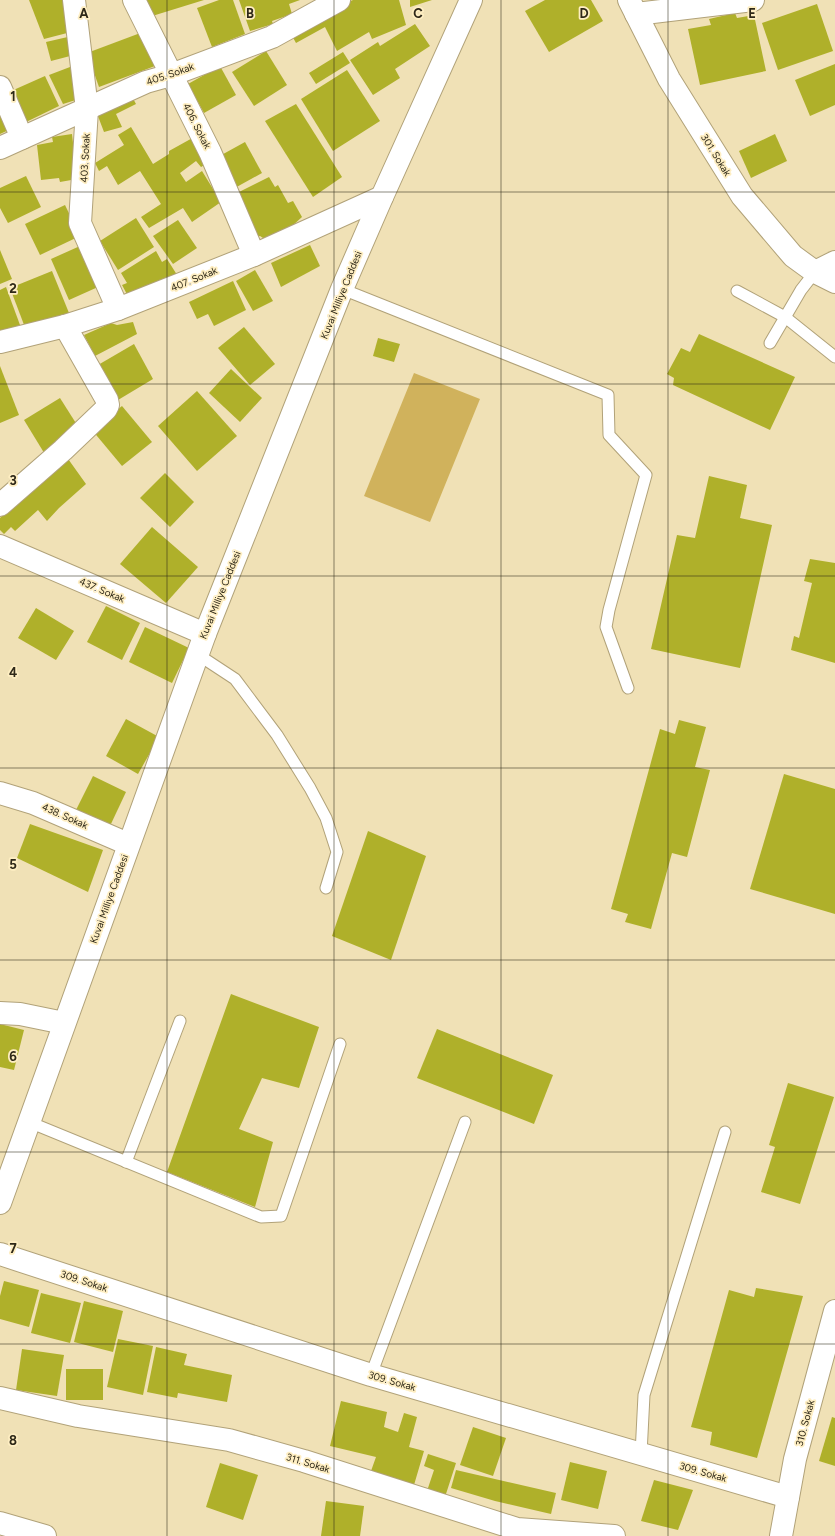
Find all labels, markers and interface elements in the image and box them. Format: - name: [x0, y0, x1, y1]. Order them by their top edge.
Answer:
- text: A: [79, 6, 89, 21]
- text: B: [246, 6, 254, 21]
- text: C: [413, 6, 423, 21]
- text: D: [579, 6, 589, 21]
- text: E: [748, 6, 756, 21]
- street label: 405. Sokak: [144, 60, 196, 88]
- text: 1: [10, 89, 16, 104]
- street label: 406. Sokak: [180, 101, 214, 151]
- street label: 301. Sokak: [698, 132, 734, 179]
- street label: 403. Sokak: [77, 133, 93, 183]
- street label: Kuvai Milliye Caddesi: [317, 249, 365, 341]
- street label: 407. Sokak: [169, 264, 219, 294]
- text: 2: [9, 281, 17, 296]
- text: 3: [9, 473, 17, 488]
- street label: Kuvai Milliye Caddesi: [196, 549, 244, 641]
- street label: 437. Sokak: [77, 575, 127, 605]
- text: 4: [9, 665, 17, 680]
- street label: 438. Sokak: [40, 800, 90, 832]
- street label: Kuvai Milliye Caddesi: [87, 853, 131, 945]
- text: 5: [9, 857, 17, 872]
- text: 6: [9, 1049, 17, 1064]
- text: 7: [9, 1241, 17, 1256]
- street label: 309. Sokak: [59, 1267, 109, 1295]
- street label: 309. Sokak: [367, 1368, 417, 1394]
- street label: 310. Sokak: [793, 1398, 817, 1447]
- text: 8: [9, 1433, 17, 1448]
- street label: 311. Sokak: [285, 1450, 331, 1476]
- street label: 309. Sokak: [678, 1459, 728, 1485]

